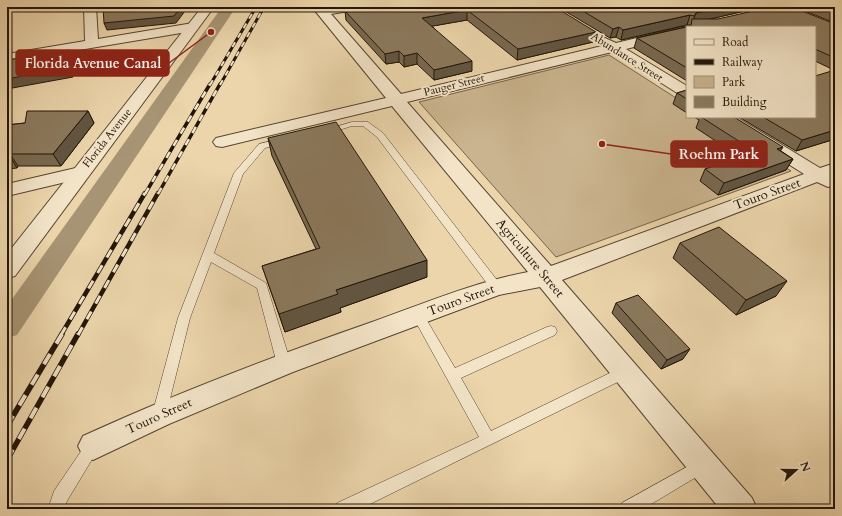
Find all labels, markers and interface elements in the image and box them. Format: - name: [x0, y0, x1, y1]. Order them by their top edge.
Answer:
- legend: [686, 26, 816, 118]
- street label: Abundance Street: [588, 29, 666, 85]
- text: Road: [722, 34, 749, 50]
- callout: Florida Avenue Canal: [16, 50, 169, 76]
- text: Florida Avenue Canal: [25, 54, 161, 73]
- text: Railway: [722, 54, 764, 70]
- street label: Pauger Street: [422, 70, 486, 100]
- text: Park: [722, 74, 746, 90]
- text: Building: [722, 94, 767, 110]
- street label: Florida Avenue: [79, 105, 135, 171]
- callout: Roehm Park: [671, 141, 767, 167]
- text: Roehm Park: [679, 145, 759, 164]
- street label: Touro Street: [731, 174, 803, 214]
- street label: Agriculture Street: [492, 215, 568, 301]
- street label: Touro Street: [425, 280, 497, 320]
- street label: Touro Street: [123, 393, 195, 439]
- north arrow: [776, 450, 816, 490]
- text: N: [796, 459, 814, 474]

